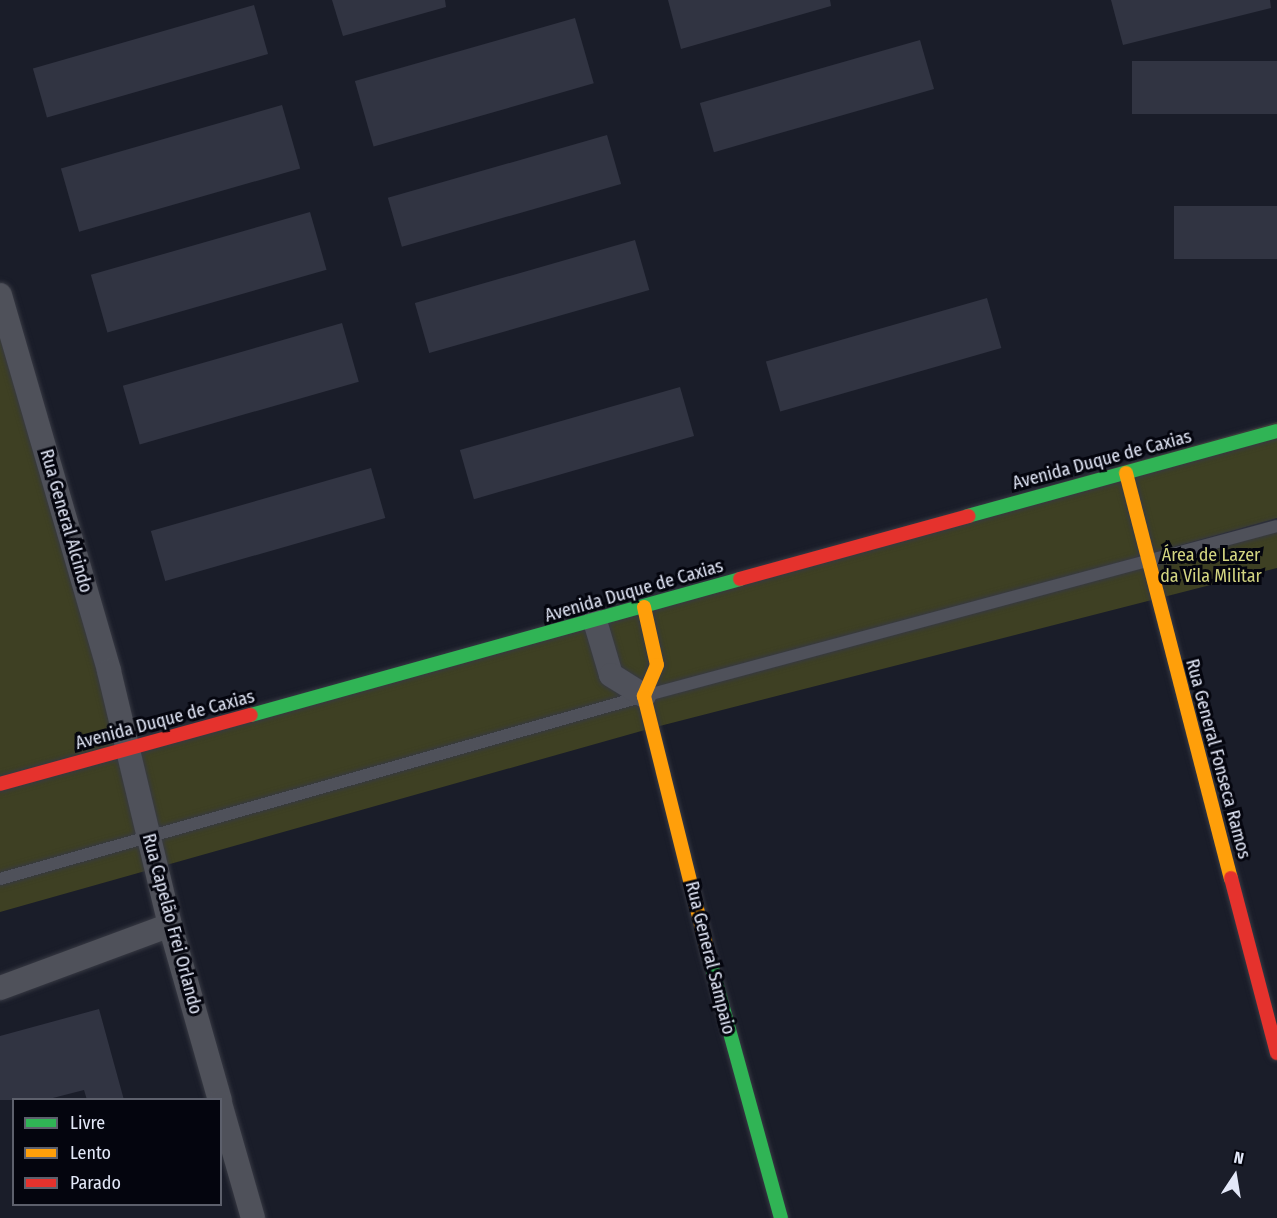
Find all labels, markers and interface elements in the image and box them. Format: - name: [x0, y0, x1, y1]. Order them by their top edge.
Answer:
- street label: Avenida Duque de Caxias: [1010, 426, 1194, 494]
- street label: Rua General Alcindo: [35, 447, 97, 595]
- park label: Área de Lazer da Vila Militar: [1160, 545, 1262, 588]
- street label: Avenida Duque de Caxias: [542, 555, 726, 627]
- street label: Rua General Fonseca Ramos: [1181, 657, 1255, 861]
- street label: Avenida Duque de Caxias: [73, 686, 257, 754]
- street label: Rua Capelão Frei Orlando: [137, 831, 207, 1017]
- street label: Rua General Sampaio: [681, 879, 739, 1037]
- legend: [12, 1098, 222, 1206]
- text: Livre: [70, 1112, 105, 1134]
- text: Lento: [70, 1142, 111, 1164]
- north arrow: [1205, 1146, 1265, 1206]
- text: N: [1232, 1148, 1246, 1168]
- text: Parado: [70, 1172, 121, 1194]

